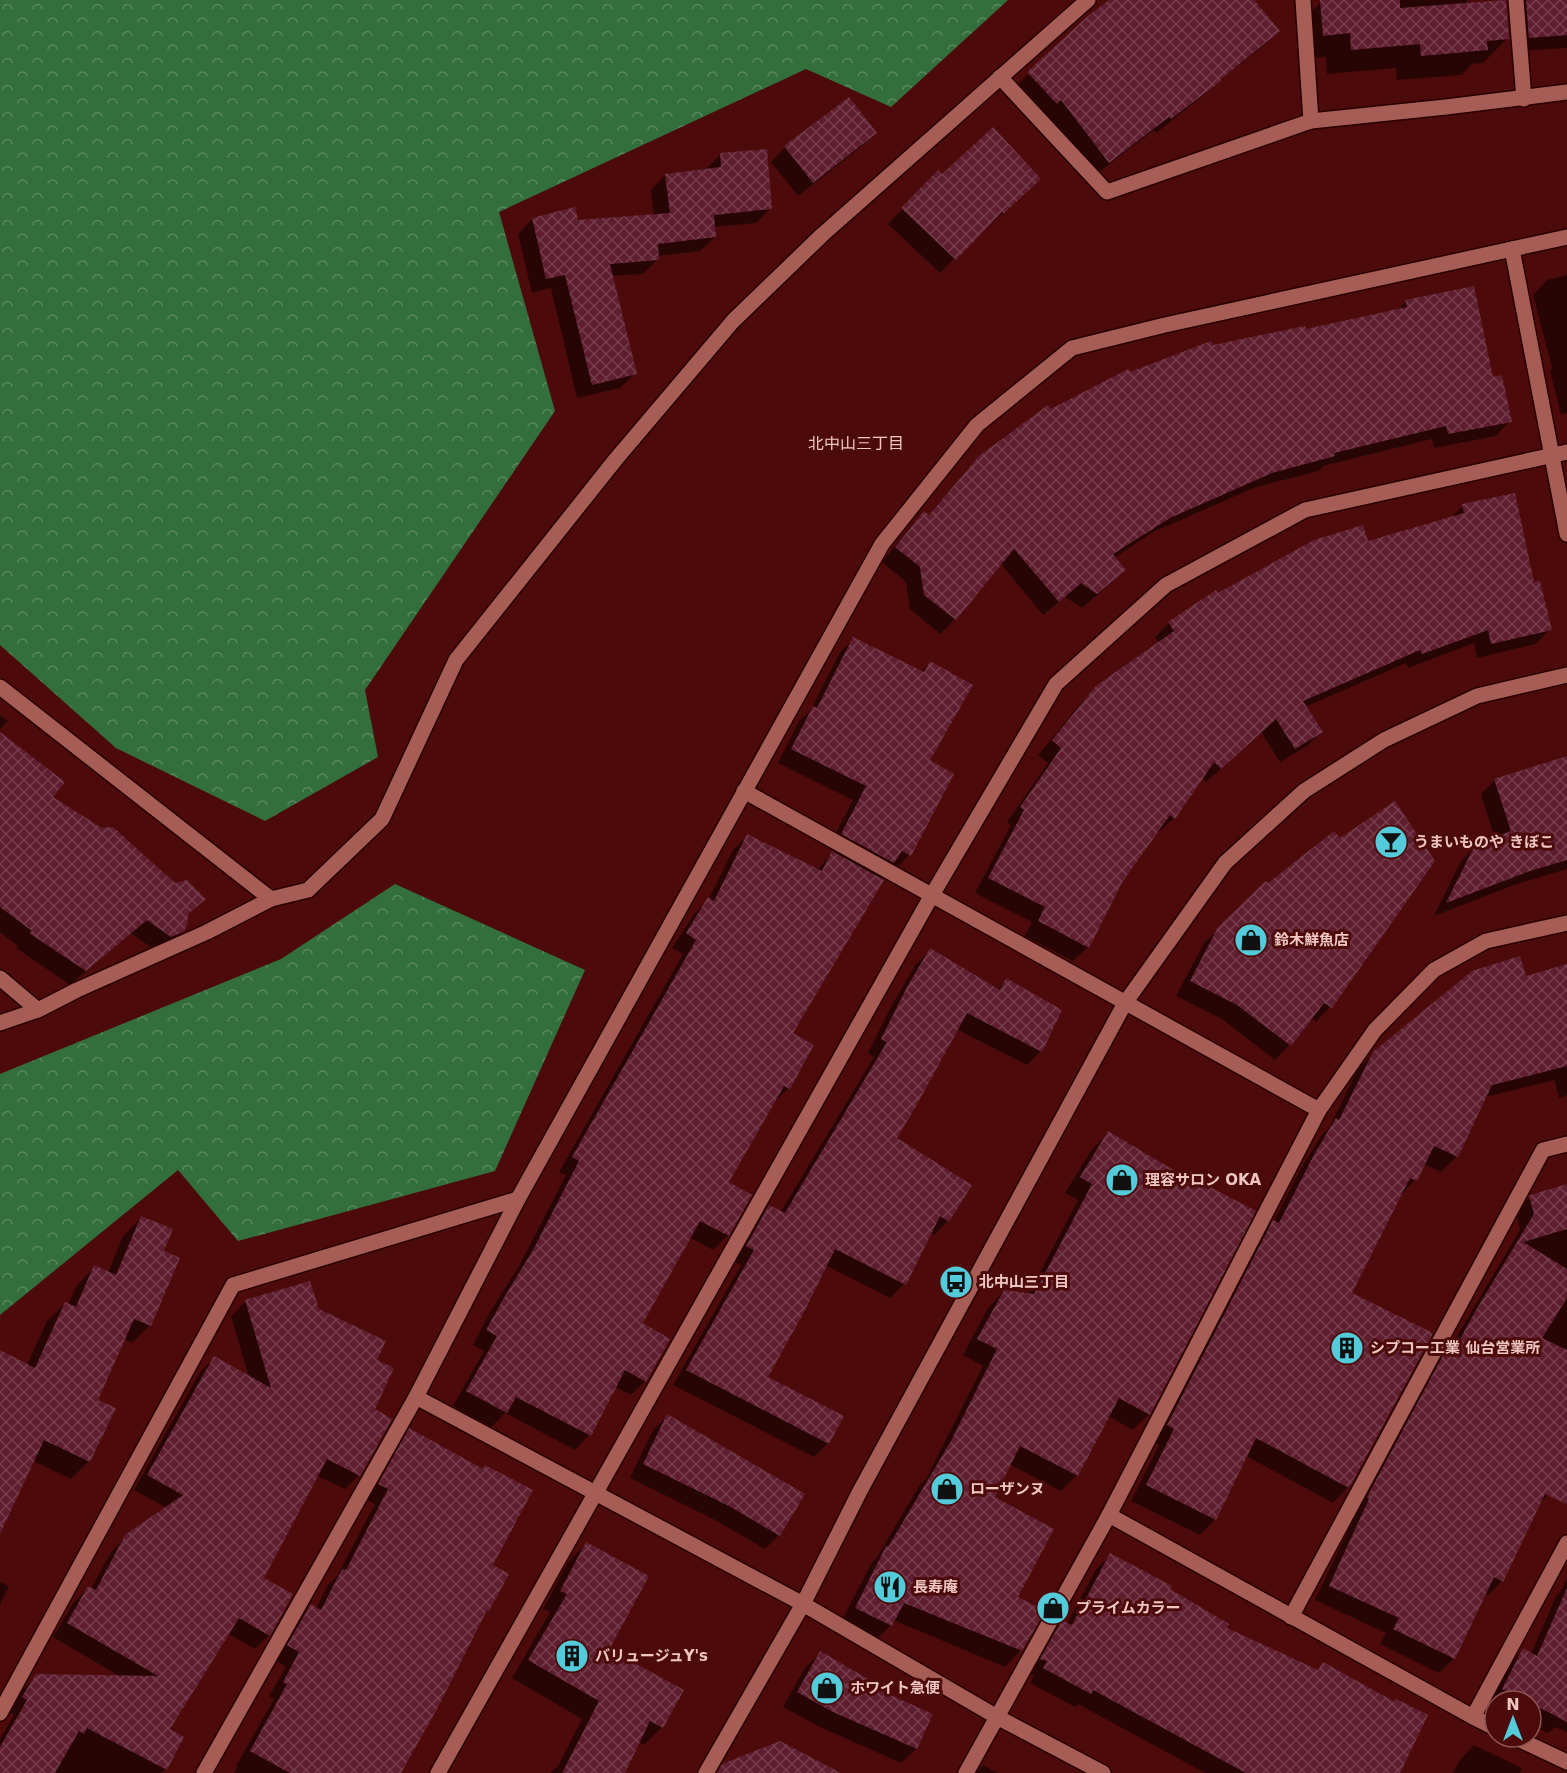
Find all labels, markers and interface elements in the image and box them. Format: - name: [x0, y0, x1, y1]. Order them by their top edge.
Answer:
- district label: 北中山三丁目: [808, 434, 904, 453]
- bar icon: うまいものや きぼこ: [1373, 824, 1409, 860]
- place label: うまいものや きぼこ: [1414, 833, 1554, 851]
- shop icon: 鈴木鮮魚店: [1233, 922, 1269, 958]
- place label: 鈴木鮮魚店: [1274, 931, 1349, 949]
- shop icon: 理容サロン OKA: [1104, 1162, 1140, 1198]
- place label: 理容サロン OKA: [1145, 1171, 1262, 1189]
- bus stop icon: 北中山三丁目: [938, 1264, 974, 1300]
- place label: 北中山三丁目: [979, 1273, 1069, 1291]
- building icon: シプコー工業 仙台営業所: [1329, 1330, 1365, 1366]
- place label: シプコー工業 仙台営業所: [1370, 1339, 1540, 1357]
- shop icon: ローザンヌ: [929, 1471, 965, 1507]
- place label: ローザンヌ: [970, 1480, 1045, 1498]
- restaurant icon: 長寿庵: [872, 1569, 908, 1605]
- place label: 長寿庵: [913, 1578, 958, 1596]
- shop icon: プライムカラー: [1035, 1590, 1071, 1626]
- place label: プライムカラー: [1076, 1599, 1181, 1617]
- building icon: バリュージュY's: [554, 1638, 590, 1674]
- place label: バリュージュY's: [595, 1647, 708, 1665]
- shop icon: ホワイト急便: [809, 1670, 845, 1706]
- place label: ホワイト急便: [850, 1679, 940, 1697]
- north arrow: [1483, 1689, 1543, 1749]
- text: N: [1506, 1695, 1520, 1714]

